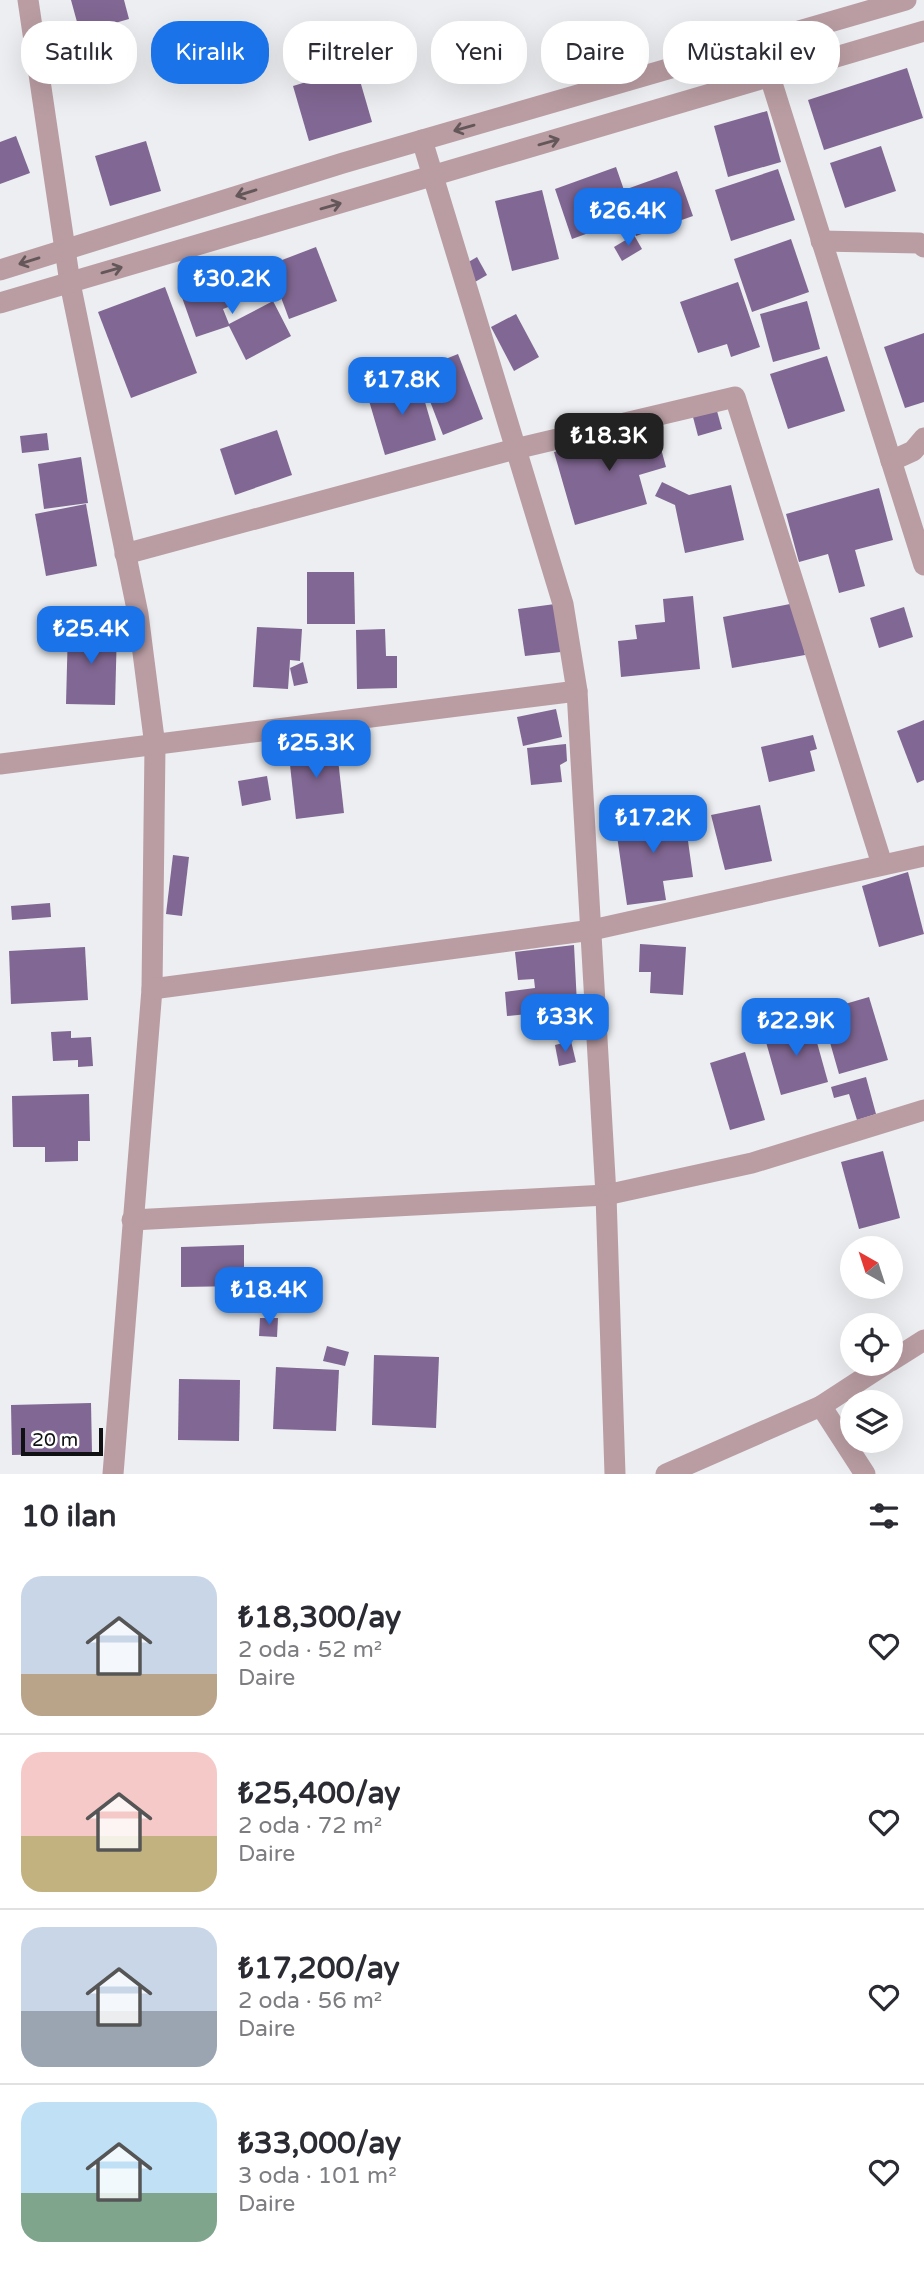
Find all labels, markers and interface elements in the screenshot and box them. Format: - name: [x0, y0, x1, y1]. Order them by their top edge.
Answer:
- chip: Satılık: [21, 21, 137, 84]
- chip: Kiralık: [151, 21, 269, 84]
- chip: Filtreler: [283, 21, 417, 84]
- chip: Yeni: [431, 21, 527, 84]
- chip: Daire: [541, 21, 649, 84]
- chip: Müstakil ev: [663, 21, 840, 84]
- one-way arrow: [453, 122, 475, 135]
- one-way arrow: [538, 134, 560, 147]
- one-way arrow: [235, 188, 257, 201]
- pin: ₺26.4K: [571, 188, 685, 248]
- text: ₺26.4K: [590, 197, 666, 225]
- one-way arrow: [319, 198, 341, 211]
- one-way arrow: [18, 256, 40, 269]
- pin: ₺30.2K: [175, 256, 289, 316]
- one-way arrow: [101, 263, 123, 276]
- text: ₺30.2K: [194, 265, 270, 293]
- pin: ₺17.8K: [345, 358, 459, 417]
- text: ₺17.8K: [364, 366, 440, 394]
- pin: ₺18.3K: [552, 414, 666, 473]
- text: ₺18.3K: [571, 422, 647, 450]
- pin: ₺25.4K: [34, 606, 148, 666]
- text: ₺25.4K: [53, 615, 129, 643]
- pin: ₺25.3K: [259, 720, 373, 780]
- text: ₺25.3K: [278, 729, 354, 757]
- pin: ₺17.2K: [596, 796, 710, 855]
- text: ₺17.2K: [615, 804, 691, 832]
- pin: ₺33K: [524, 995, 606, 1054]
- pin: ₺22.9K: [739, 998, 853, 1058]
- text: ₺33K: [537, 1003, 593, 1031]
- text: ₺22.9K: [758, 1007, 834, 1035]
- north arrow: [840, 1236, 903, 1298]
- map controls: [840, 1236, 903, 1453]
- pin: ₺18.4K: [212, 1268, 326, 1327]
- text: ₺18.4K: [231, 1276, 307, 1304]
- button: locate: [840, 1313, 903, 1376]
- button: layers: [840, 1390, 903, 1453]
- scale bar: [21, 1425, 103, 1457]
- text: 20 m: [32, 1429, 78, 1451]
- icon: filters: [865, 1497, 903, 1535]
- text: 10 ilan: [21, 1498, 117, 1535]
- text: ₺18,300/ay: [238, 1599, 401, 1636]
- icon: home: [77, 1604, 161, 1688]
- icon: heart: [865, 1627, 903, 1665]
- text: 2 oda · 52 m²: [238, 1636, 382, 1664]
- text: Daire: [238, 1664, 295, 1692]
- text: ₺25,400/ay: [238, 1775, 400, 1812]
- icon: home: [77, 1780, 161, 1864]
- icon: heart: [865, 1803, 903, 1841]
- text: 2 oda · 72 m²: [238, 1812, 382, 1840]
- text: Daire: [238, 1840, 295, 1868]
- text: ₺17,200/ay: [238, 1950, 400, 1987]
- icon: home: [77, 1955, 161, 2039]
- icon: heart: [865, 1978, 903, 2016]
- text: 2 oda · 56 m²: [238, 1987, 382, 2015]
- text: Daire: [238, 2015, 295, 2043]
- text: ₺33,000/ay: [238, 2125, 401, 2162]
- icon: home: [77, 2130, 161, 2214]
- icon: heart: [865, 2153, 903, 2191]
- text: 3 oda · 101 m²: [238, 2162, 397, 2190]
- text: Daire: [238, 2190, 295, 2218]

